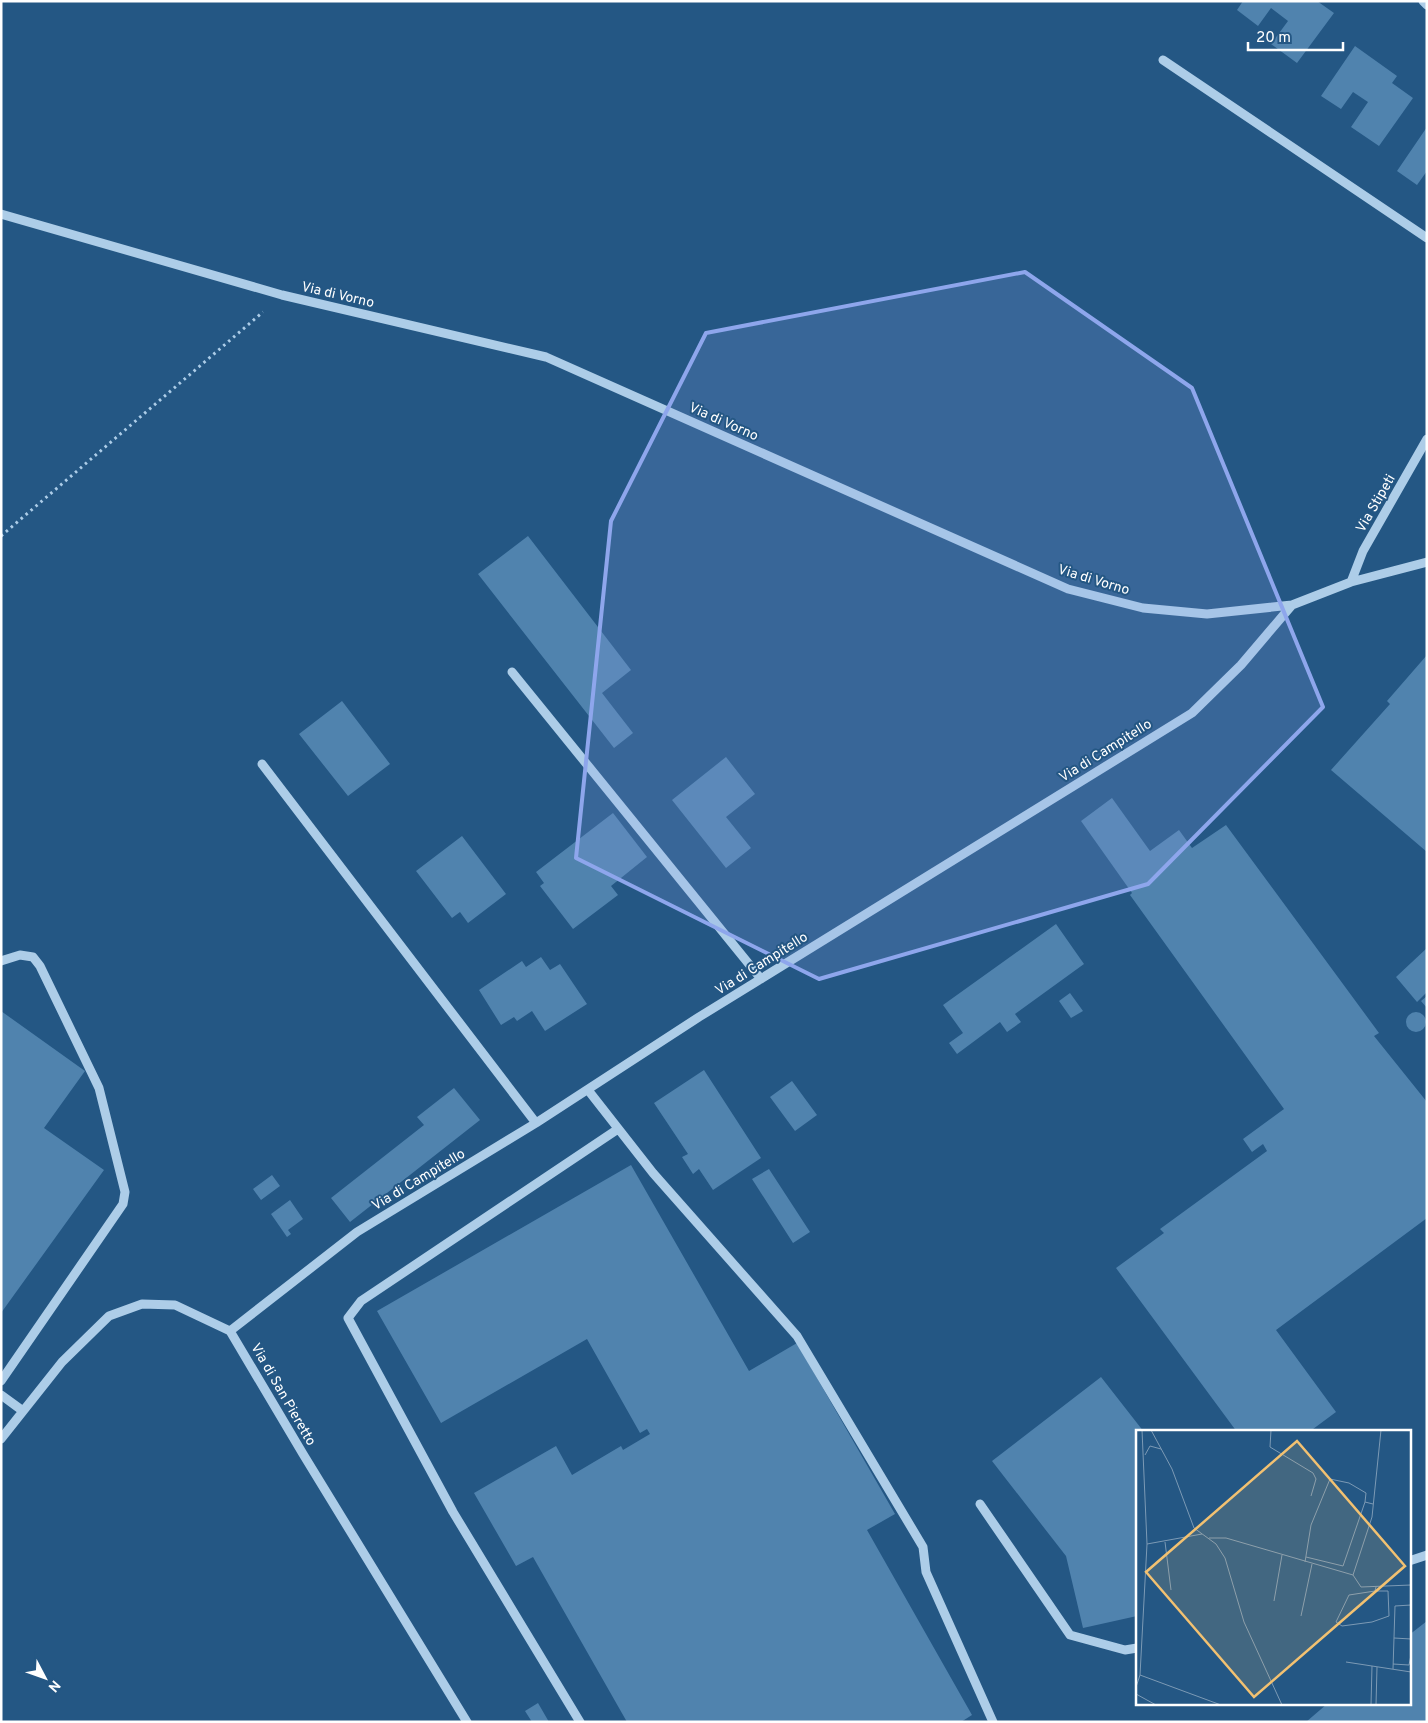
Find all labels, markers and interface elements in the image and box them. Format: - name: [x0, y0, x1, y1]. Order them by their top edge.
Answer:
- scale bar: [1248, 20, 1343, 52]
- text: 20 m: [1256, 29, 1291, 48]
- street label: Via di Vorno: [300, 279, 376, 312]
- street label: Via di Vorno: [686, 399, 761, 445]
- street label: Via Stipeti: [1353, 472, 1400, 536]
- street label: Via di Vorno: [1056, 561, 1132, 599]
- street label: Via di Campitello: [1056, 716, 1155, 787]
- street label: Via di Campitello: [712, 929, 811, 1000]
- street label: Via di Campitello: [369, 1146, 469, 1215]
- street label: Via di San Pieretto: [246, 1340, 319, 1449]
- inset map: [1136, 1430, 1410, 1706]
- north arrow: [20, 1653, 70, 1703]
- text: N: [44, 1676, 63, 1695]

